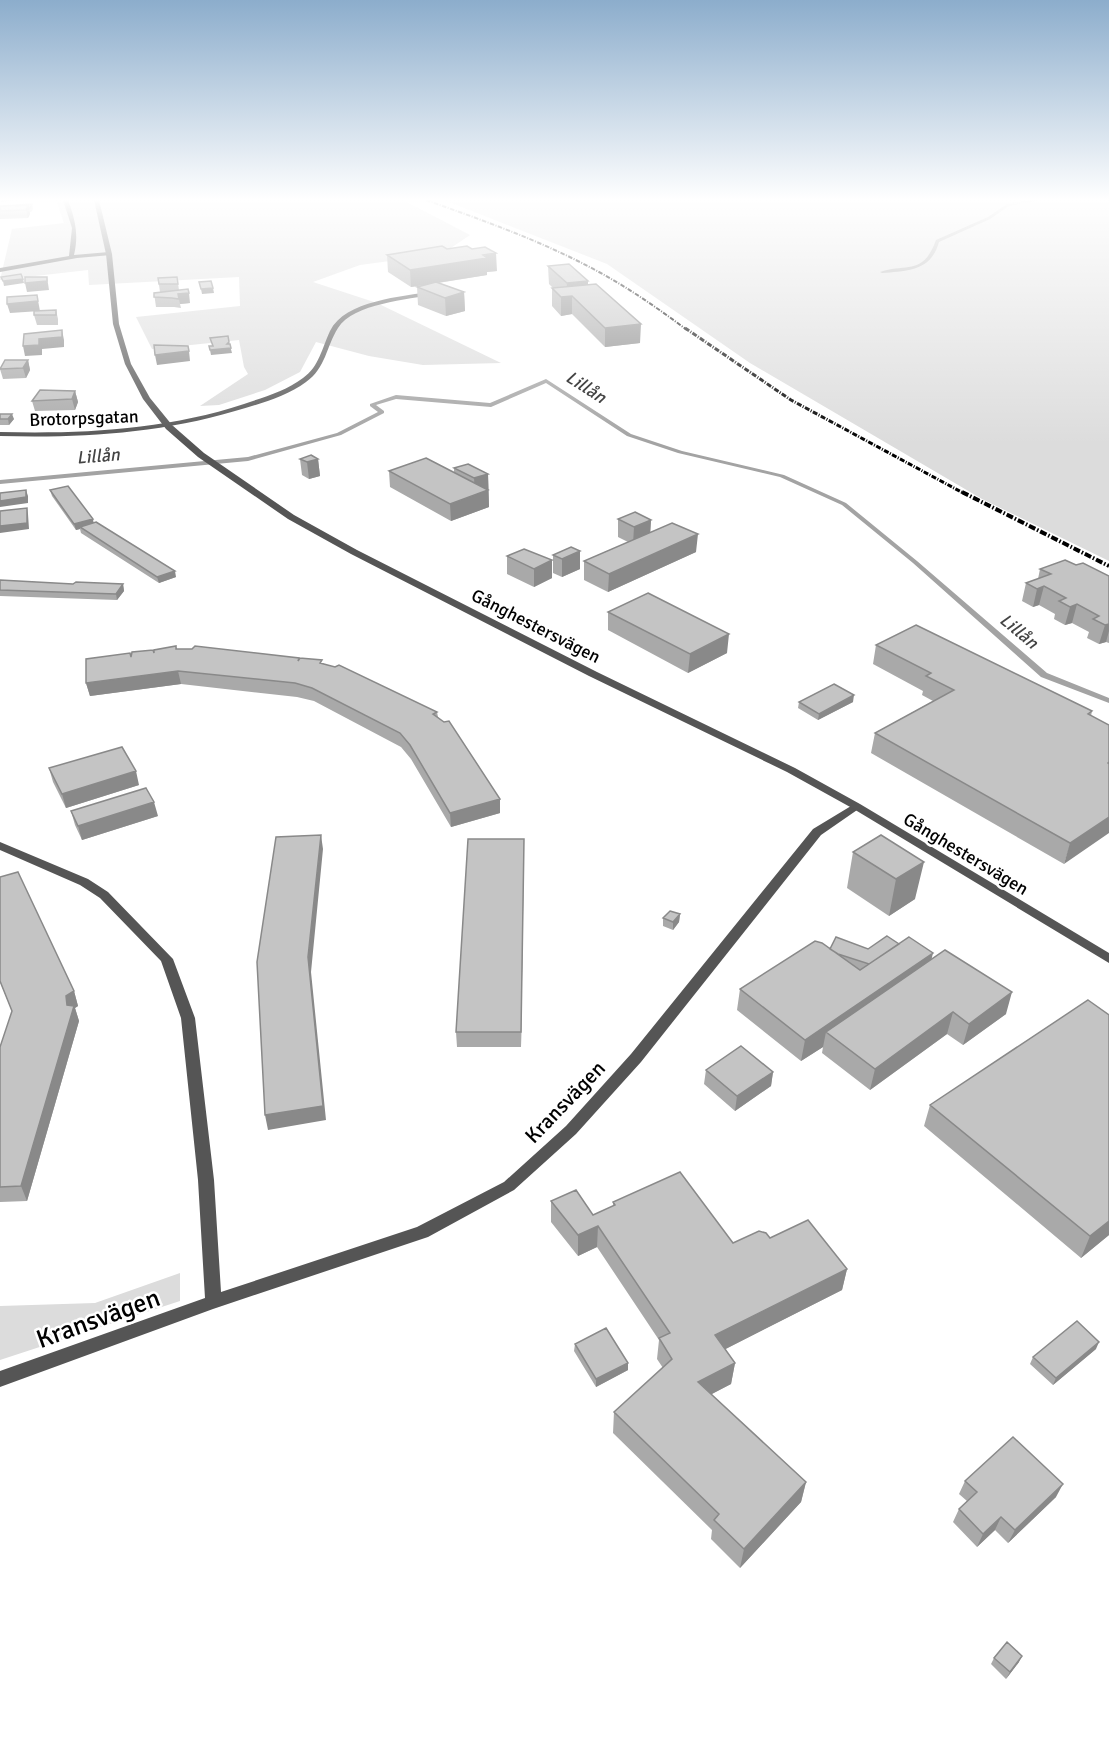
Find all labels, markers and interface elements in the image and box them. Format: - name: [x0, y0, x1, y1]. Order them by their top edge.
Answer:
- water label: Lillån: [562, 366, 611, 409]
- street label: Brotorpsgatan: [29, 405, 139, 431]
- water label: Lillån: [75, 443, 122, 469]
- street label: Gånghestersvägen: [468, 584, 604, 668]
- water label: Lillån: [995, 609, 1044, 654]
- street label: Gånghestersvägen: [900, 808, 1032, 900]
- street label: Kransvägen: [519, 1055, 611, 1149]
- street label: Kransvägen: [32, 1282, 165, 1356]

